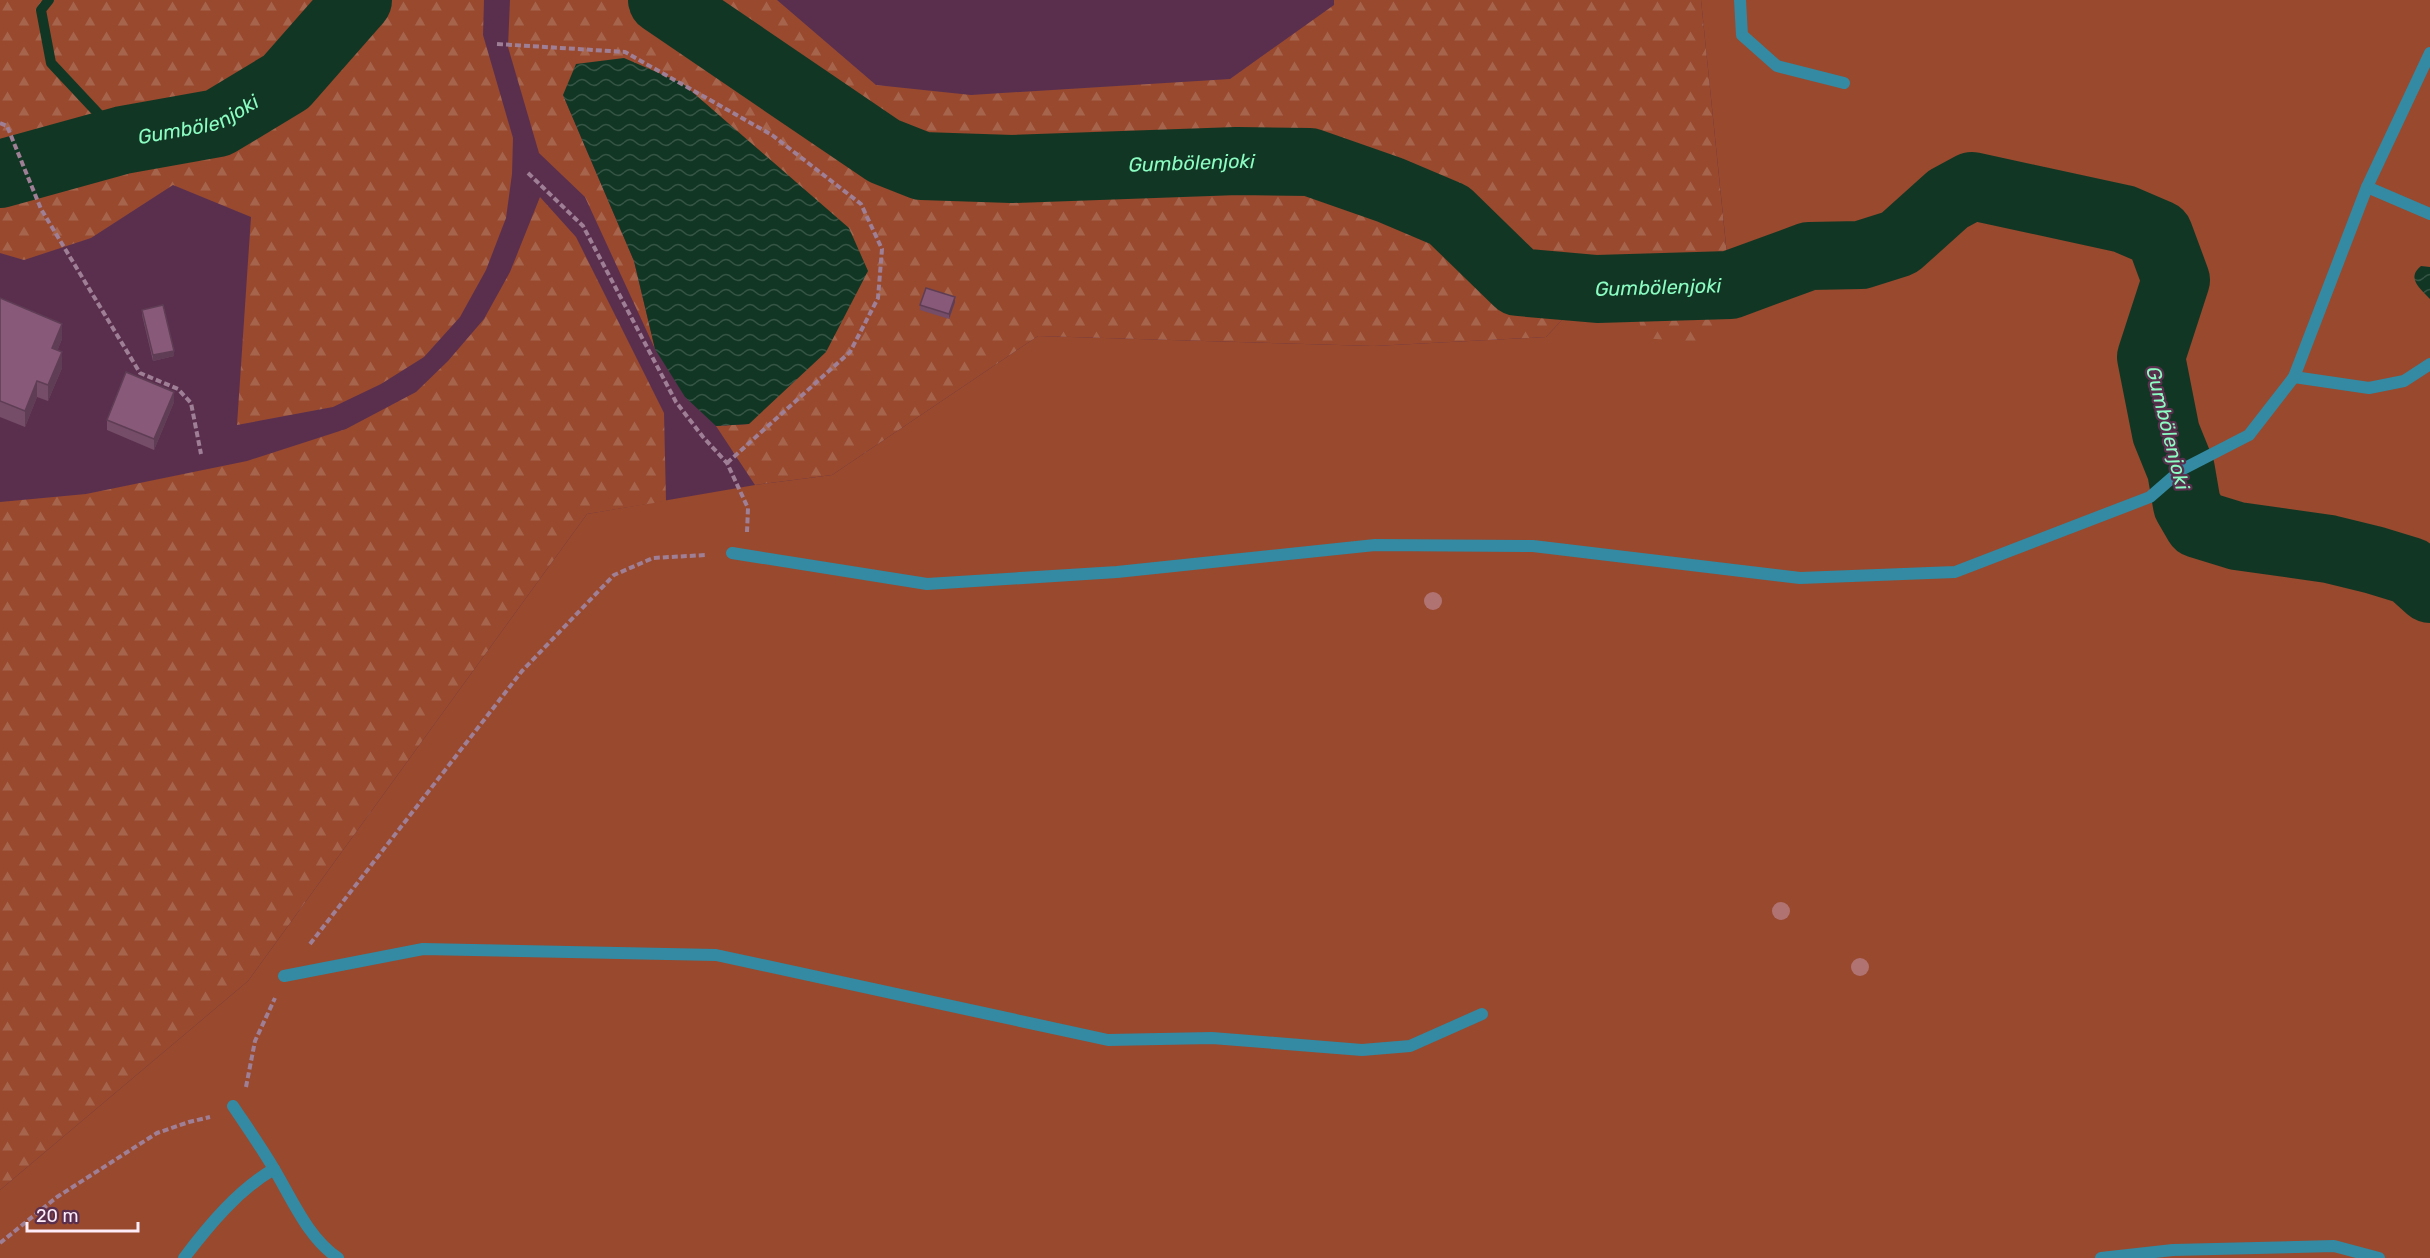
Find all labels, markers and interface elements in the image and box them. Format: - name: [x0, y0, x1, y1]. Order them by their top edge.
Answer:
- water label: Gumbölenjoki: [136, 89, 264, 149]
- water label: Gumbölenjoki: [1128, 149, 1256, 177]
- water label: Gumbölenjoki: [1594, 273, 1723, 301]
- water label: Gumbölenjoki: [2141, 364, 2195, 493]
- scale bar: [27, 1195, 138, 1233]
- text: 20 m: [36, 1205, 78, 1227]

